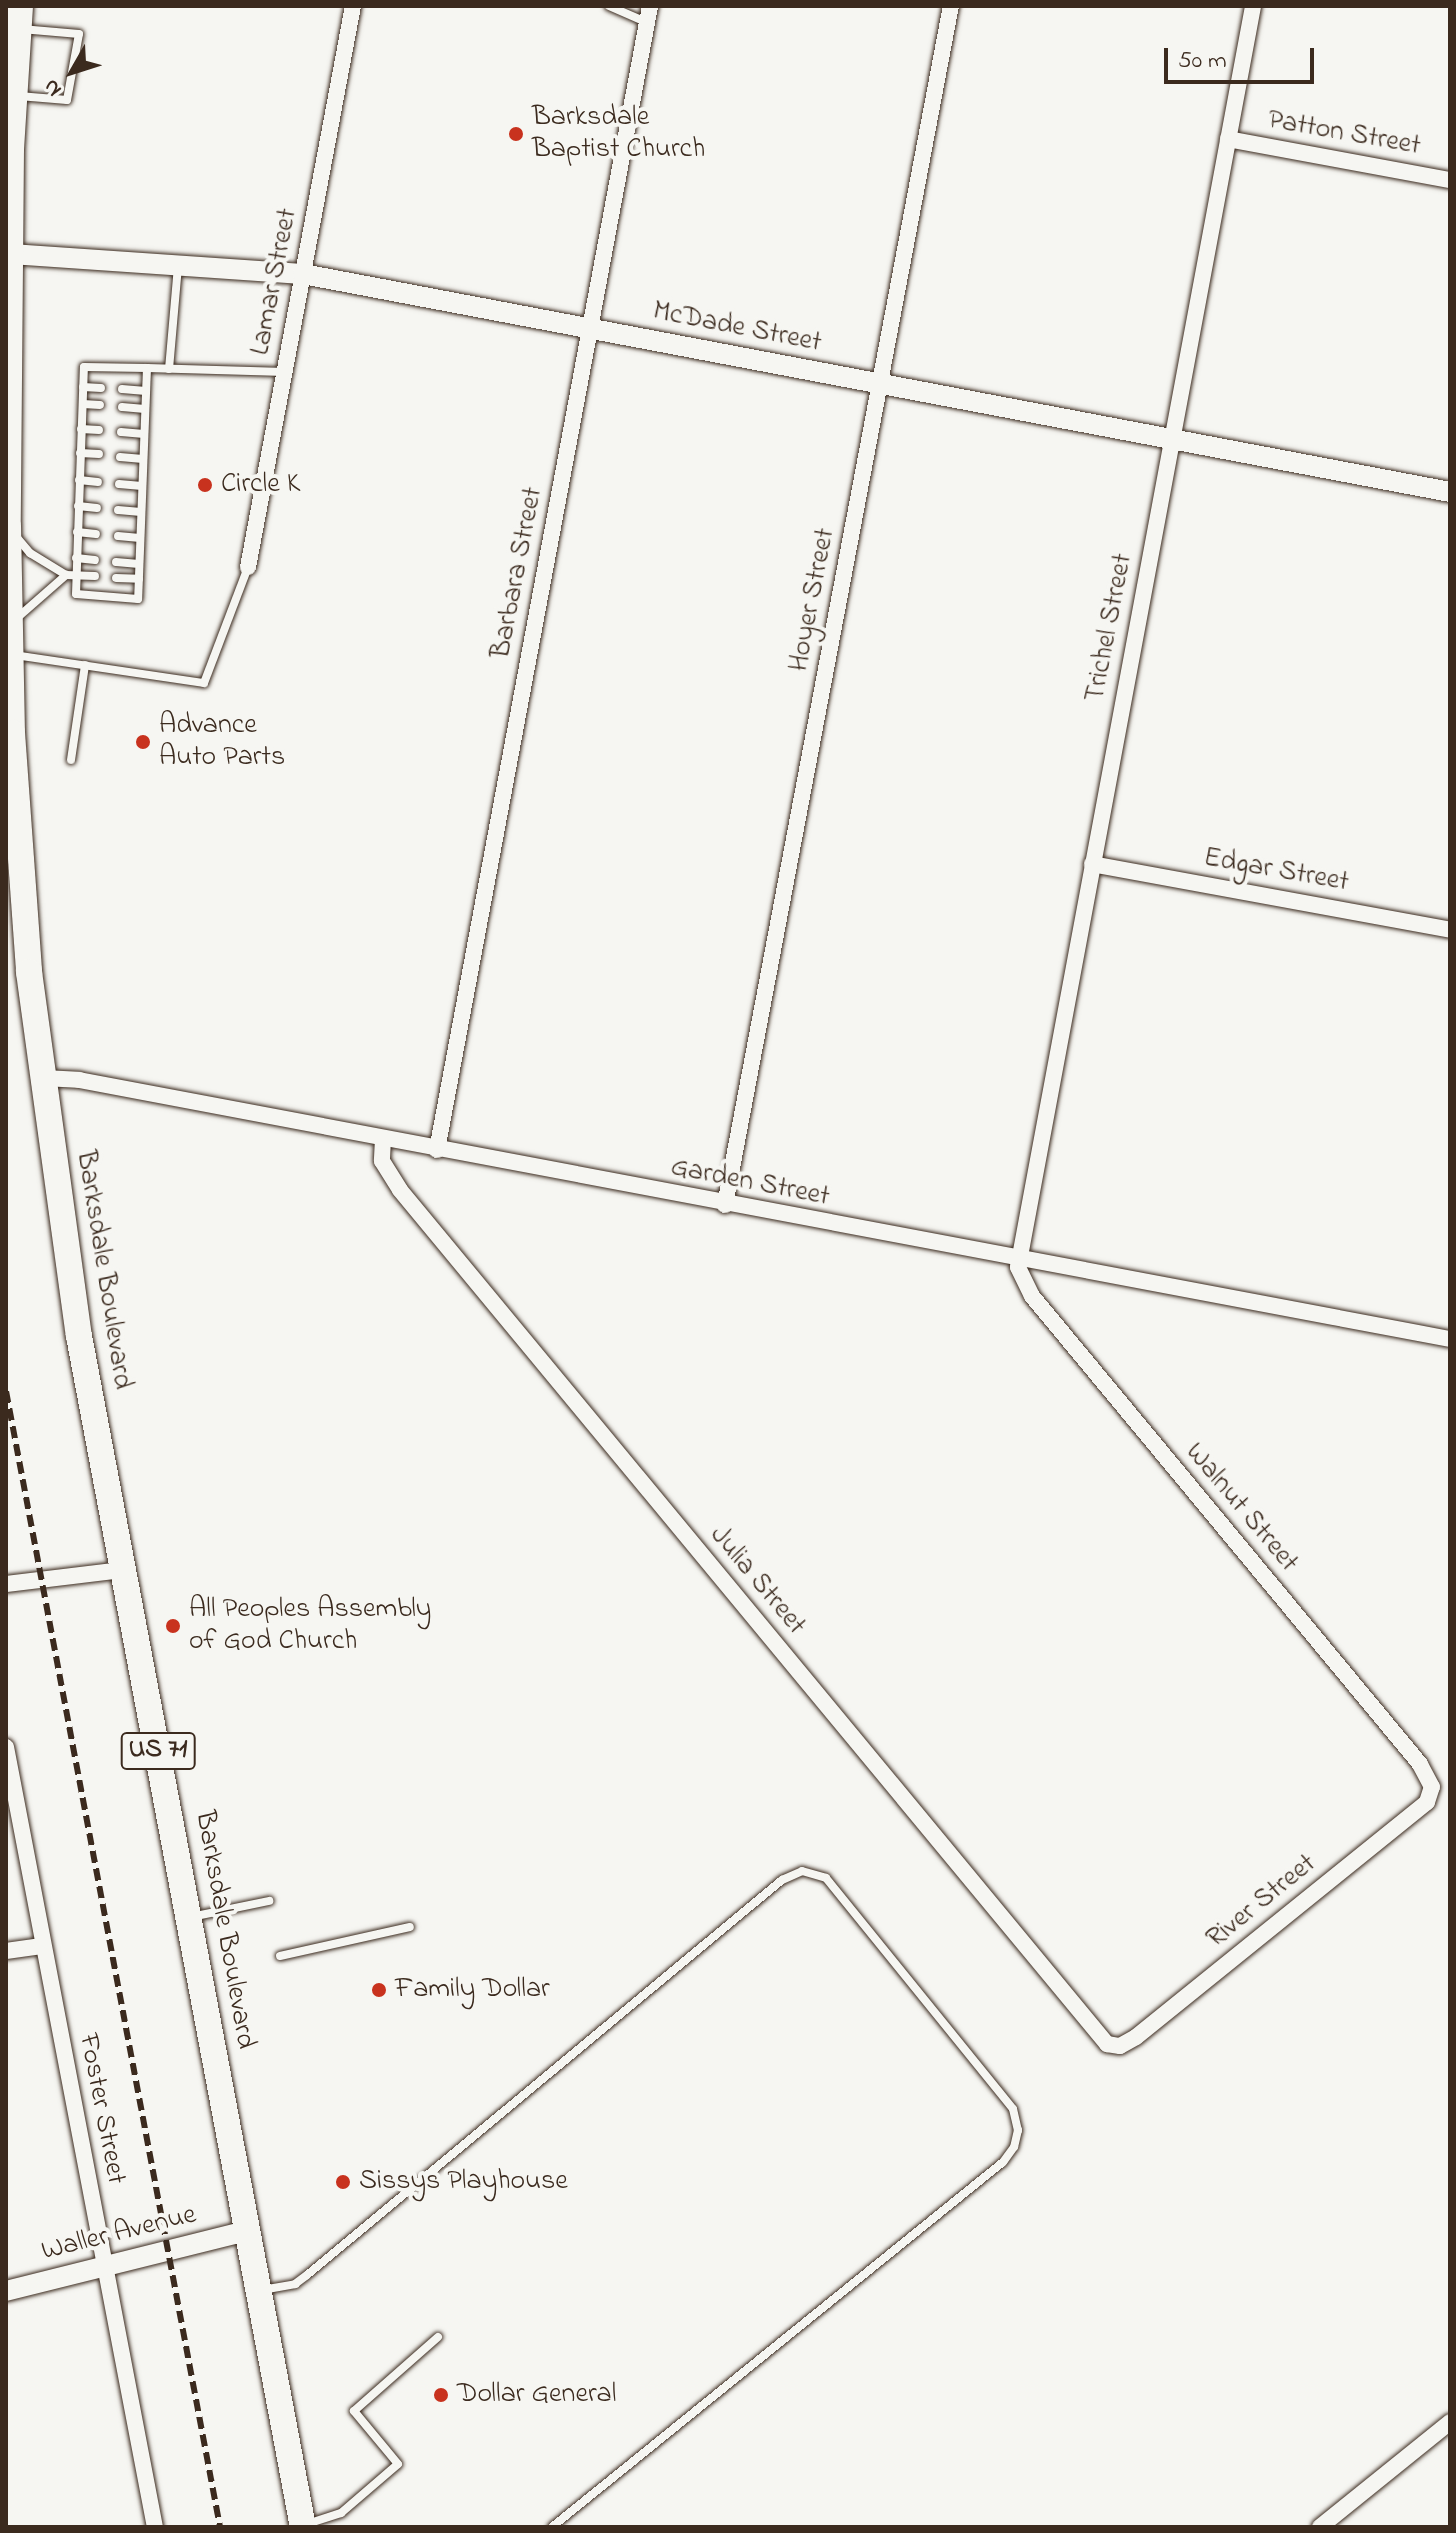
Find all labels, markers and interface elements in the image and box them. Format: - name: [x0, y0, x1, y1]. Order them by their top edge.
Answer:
- north arrow: [32, 32, 112, 112]
- scale bar: [1168, 32, 1318, 82]
- text: 50 m: [1178, 44, 1227, 79]
- text: N: [36, 71, 70, 103]
- place label: Barksdale Baptist Church: [532, 101, 705, 167]
- street label: Patton Street: [1265, 104, 1423, 164]
- marker: Barksdale Baptist Church: [507, 125, 525, 143]
- street label: Lamar Street: [244, 206, 306, 358]
- street label: McDade Street: [650, 295, 824, 361]
- place label: Circle K: [221, 468, 300, 502]
- marker: Circle K: [196, 476, 214, 494]
- street label: Barbara Street: [485, 484, 551, 662]
- street label: Hoyer Street: [783, 526, 843, 674]
- street label: Trichel Street: [1079, 551, 1141, 705]
- place label: Advance Auto Parts: [159, 709, 285, 775]
- marker: Advance Auto Parts: [134, 733, 152, 751]
- street label: Edgar Street: [1201, 842, 1351, 900]
- street label: Barksdale Boulevard: [68, 1148, 138, 1392]
- street label: Garden Street: [668, 1151, 832, 1215]
- street label: Walnut Street: [1177, 1437, 1305, 1579]
- street label: Julia Street: [702, 1520, 812, 1642]
- place label: All Peoples Assembly of God Church: [189, 1593, 431, 1659]
- marker: All Peoples Assembly of God Church: [164, 1617, 182, 1635]
- road number: US 71: [120, 1729, 196, 1773]
- street label: Barksdale Boulevard: [187, 1808, 261, 2052]
- street label: River Street: [1201, 1848, 1323, 1956]
- place label: Family Dollar: [395, 1973, 550, 2007]
- marker: Family Dollar: [370, 1981, 388, 1999]
- street label: Foster Street: [70, 2031, 132, 2187]
- place label: Sissys Playhouse: [359, 2165, 568, 2199]
- marker: Sissys Playhouse: [334, 2173, 352, 2191]
- street label: Waller Avenue: [38, 2199, 200, 2269]
- place label: Dollar General: [457, 2378, 616, 2412]
- marker: Dollar General: [432, 2386, 450, 2404]

